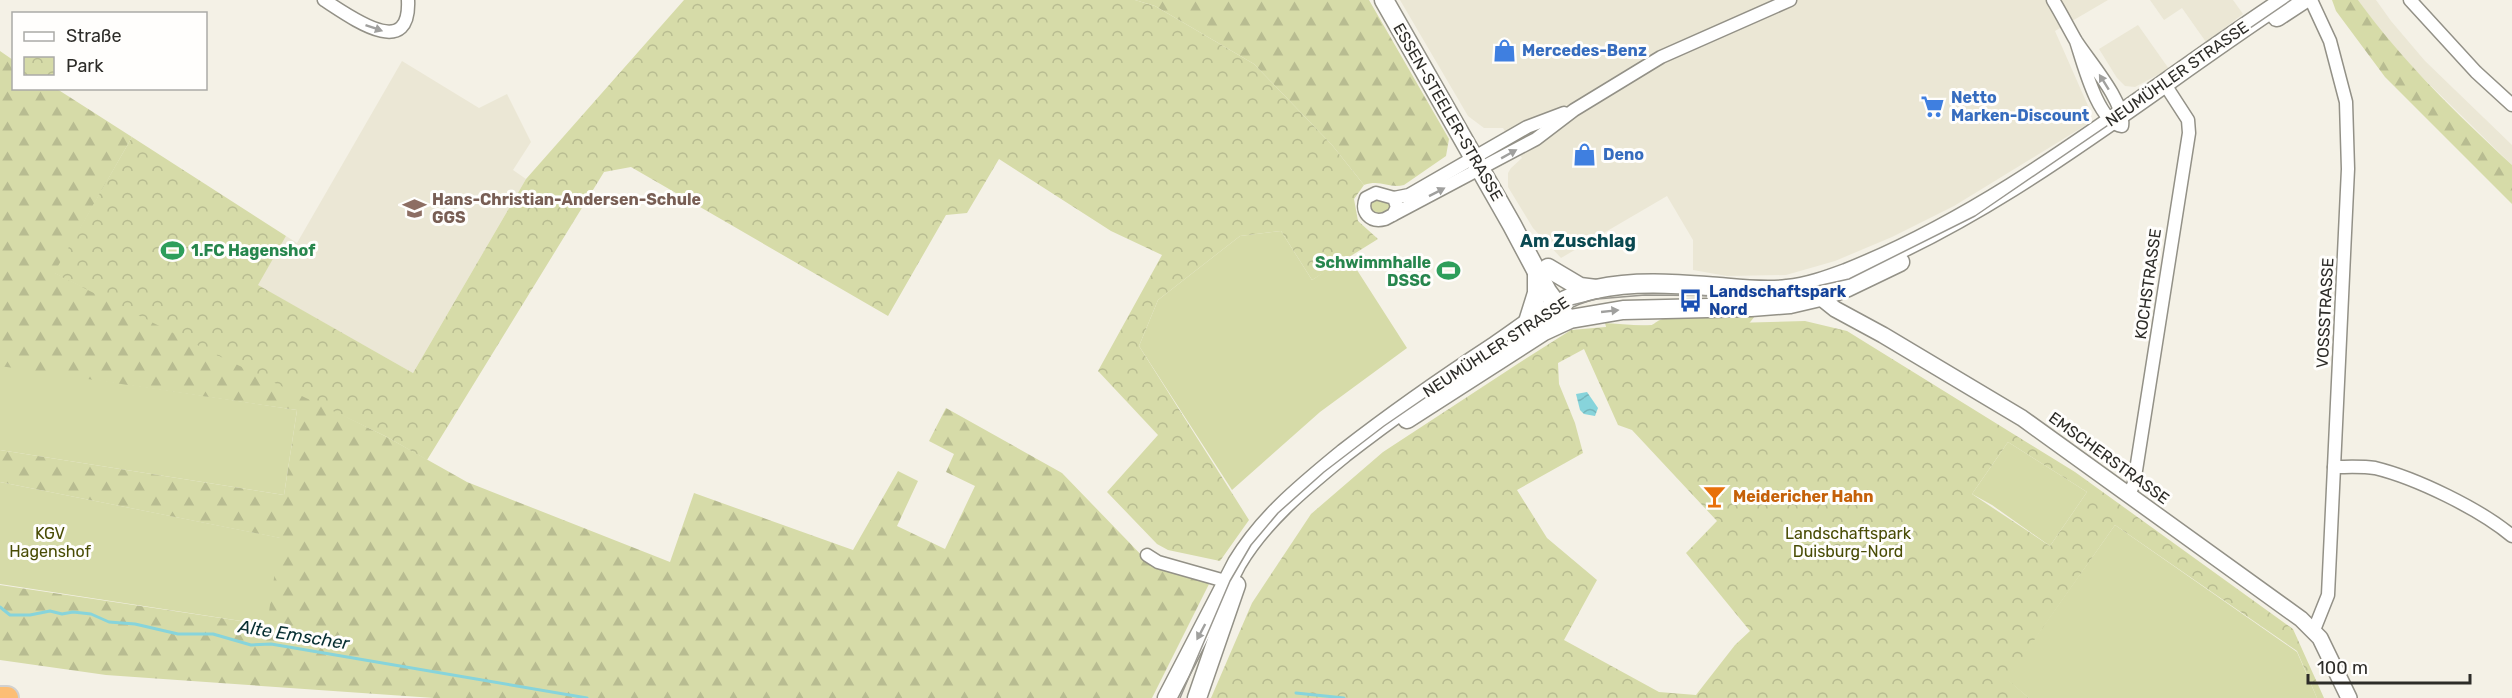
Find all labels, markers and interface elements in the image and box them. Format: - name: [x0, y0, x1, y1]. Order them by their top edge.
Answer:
- legend: [12, 12, 207, 90]
- street label: NEUMÜHLER STRASSE: [2102, 17, 2252, 131]
- street label: ESSEN-STEELER-STRASSE: [1389, 20, 1507, 204]
- one-way arrow: [365, 24, 383, 34]
- text: Straße: [66, 25, 122, 47]
- shop icon: Mercedes-Benz: [1491, 37, 1517, 63]
- place label: Mercedes-Benz: [1522, 41, 1647, 60]
- text: Park: [66, 55, 104, 77]
- one-way arrow: [2098, 74, 2109, 90]
- place label: Netto Marken-Discount: [1951, 88, 2090, 125]
- supermarket icon: Netto Marken-Discount: [1920, 93, 1946, 119]
- shop icon: Deno: [1572, 141, 1598, 167]
- place label: Deno: [1603, 145, 1644, 164]
- one-way arrow: [1500, 149, 1517, 159]
- one-way arrow: [1428, 187, 1445, 197]
- place label: Hans-Christian-Andersen-Schule GGS: [432, 190, 701, 227]
- school or university icon: Hans-Christian-Andersen-Schule GGS: [401, 195, 427, 221]
- street label: KOCHSTRASSE: [2131, 227, 2165, 341]
- district label: Am Zuschlag: [1520, 230, 1636, 252]
- sports icon: 1.FC Hagenshof: [160, 237, 186, 263]
- place label: 1.FC Hagenshof: [191, 241, 316, 260]
- place label: Schwimmhalle DSSC: [1315, 253, 1431, 290]
- street label: VOSSSTRASSE: [2313, 257, 2337, 369]
- sports icon: Schwimmhalle DSSC: [1436, 258, 1462, 284]
- place label: Landschaftspark Nord: [1709, 282, 1847, 319]
- bus stop icon: Landschaftspark Nord: [1678, 287, 1704, 313]
- street label: NEUMÜHLER STRASSE: [1419, 293, 1573, 401]
- one-way arrow: [1600, 307, 1619, 316]
- street label: EMSCHERSTRASSE: [2045, 408, 2173, 508]
- bar icon: Meidericher Hahn: [1702, 483, 1728, 509]
- place label: Meidericher Hahn: [1733, 487, 1874, 506]
- park label: KGV Hagenshof: [9, 524, 92, 561]
- park label: Landschaftspark Duisburg-Nord: [1785, 524, 1912, 561]
- water label: Alte Emscher: [236, 615, 352, 655]
- one-way arrow: [1196, 624, 1205, 641]
- scale bar: [2308, 647, 2470, 685]
- text: 100 m: [2317, 657, 2368, 679]

